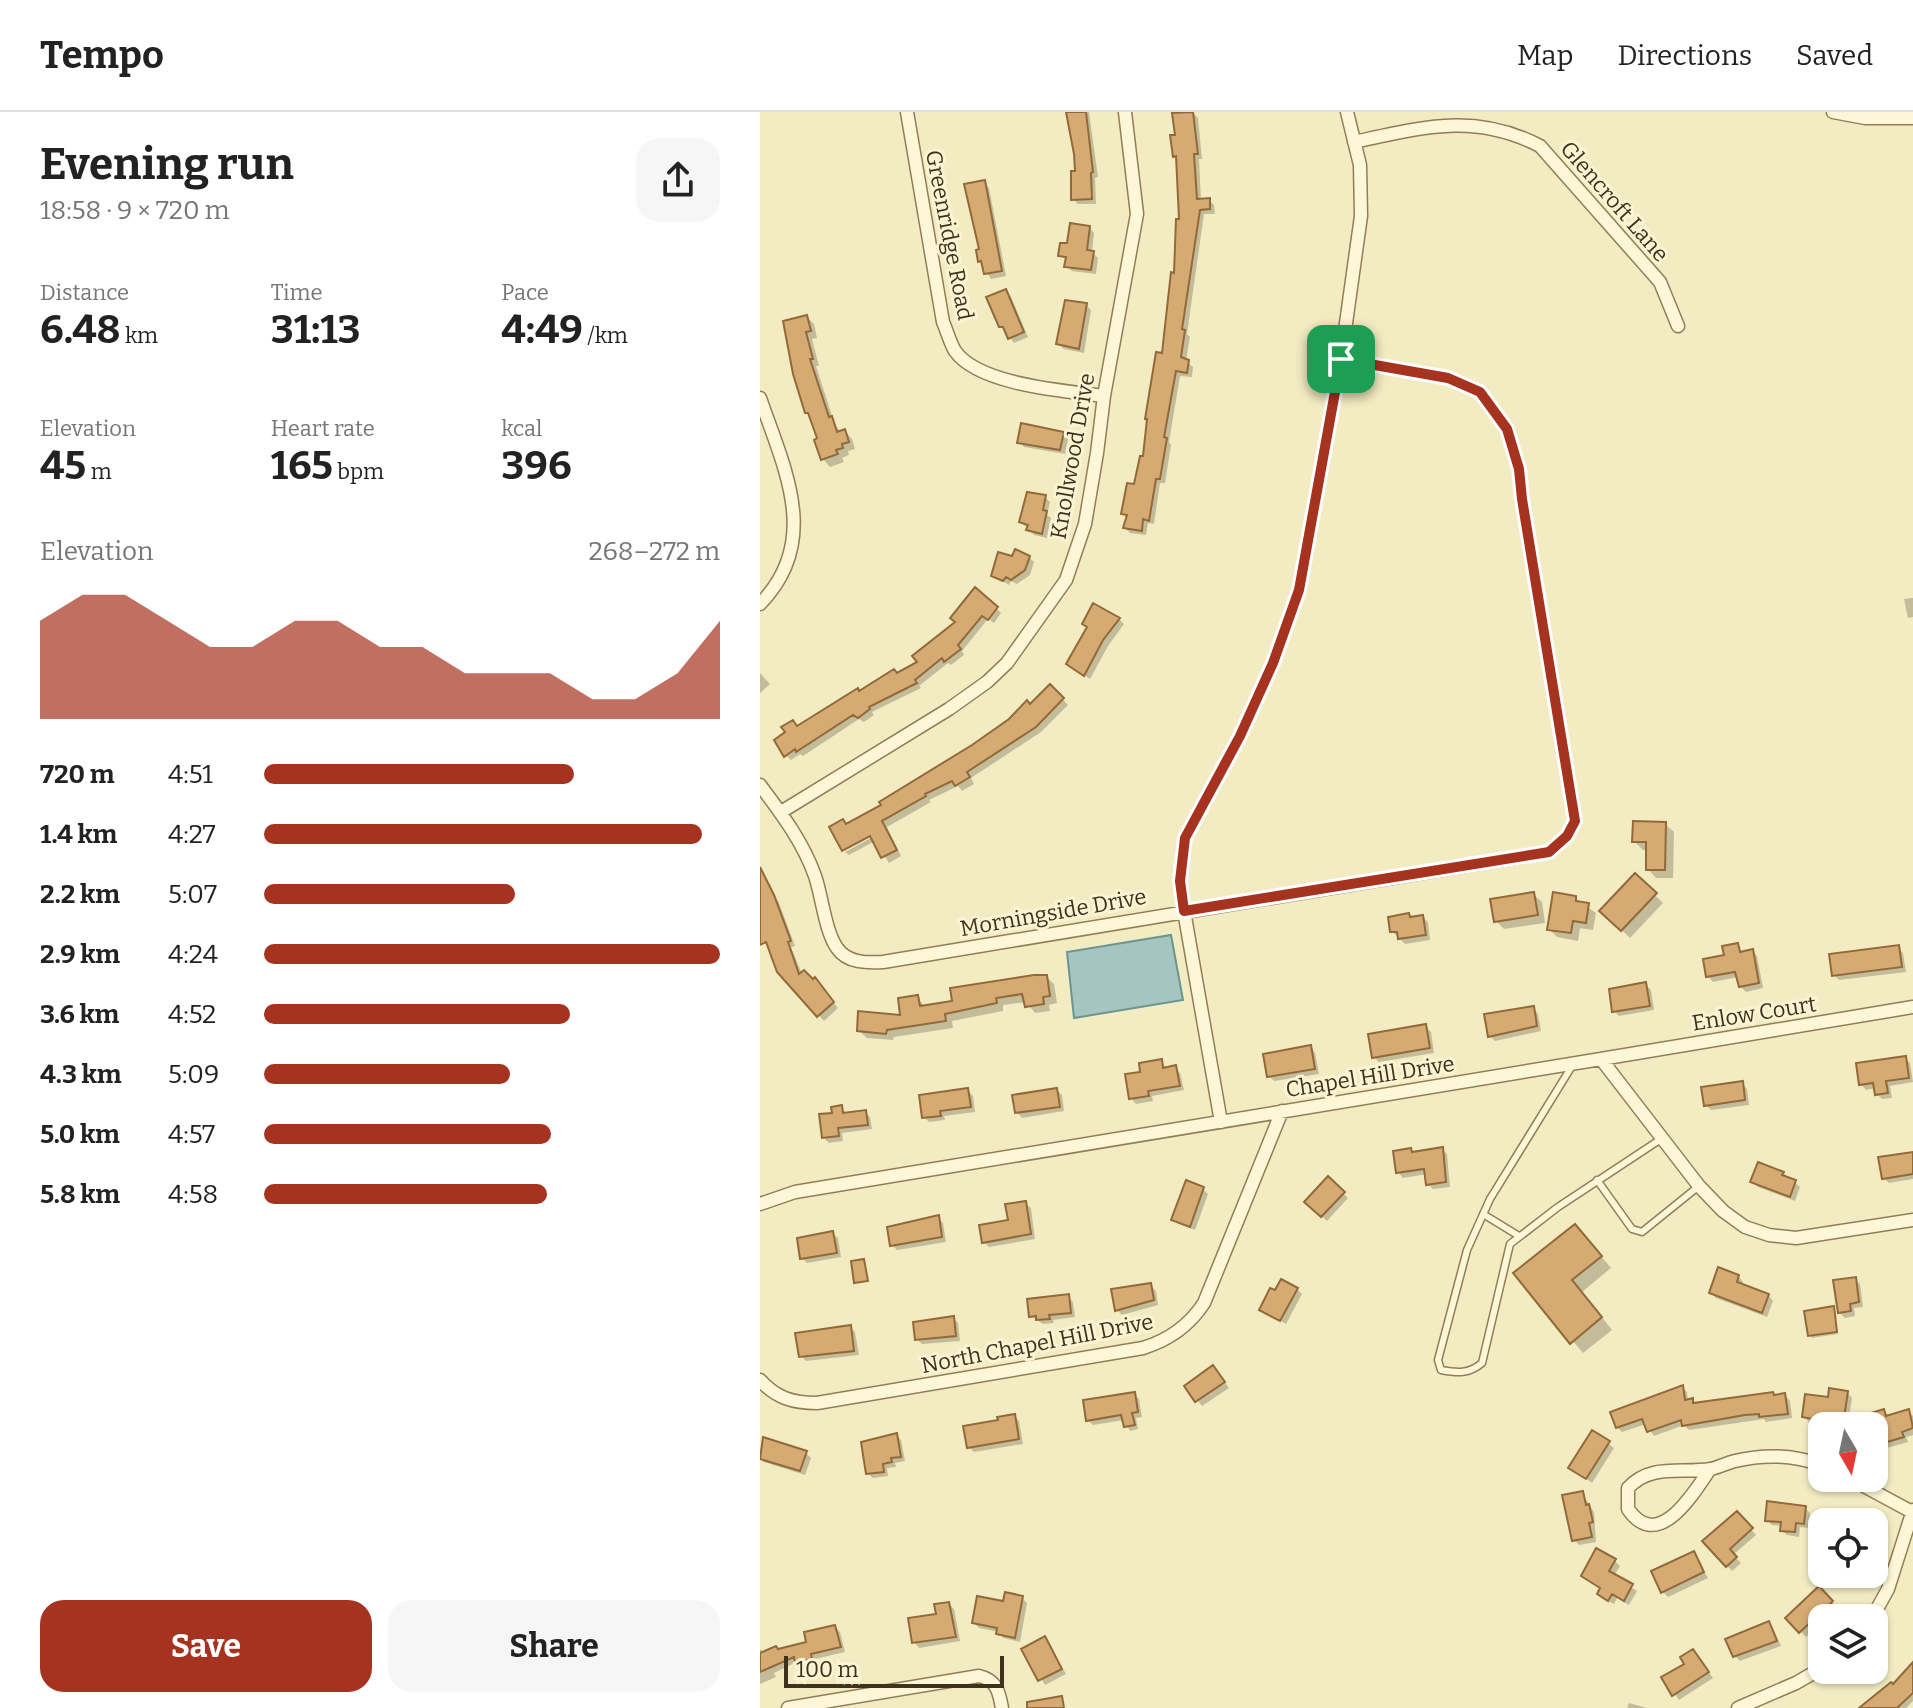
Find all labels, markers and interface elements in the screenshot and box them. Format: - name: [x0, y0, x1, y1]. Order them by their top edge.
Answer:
- text: Tempo: [40, 32, 164, 78]
- text: Map: [1517, 39, 1573, 72]
- text: Directions: [1617, 39, 1752, 72]
- text: Saved: [1796, 39, 1873, 72]
- street label: Glencroft Lane: [1555, 135, 1674, 267]
- text: Evening run: [40, 138, 294, 191]
- button: share: [636, 138, 720, 222]
- street label: Greenridge Road: [920, 148, 979, 322]
- text: 18:58 · 9 × 720 m: [40, 195, 230, 226]
- text: Distance: [40, 279, 129, 306]
- text: Time: [271, 279, 323, 306]
- text: Pace: [501, 279, 549, 306]
- text: 6.48: [40, 306, 121, 354]
- text: 31:13: [271, 306, 361, 354]
- text: 4:49: [501, 306, 583, 354]
- text: km: [121, 322, 158, 349]
- text: /km: [583, 322, 628, 349]
- pin: [1307, 325, 1375, 393]
- icon: arrive: [1319, 337, 1363, 381]
- street label: Knollwood Drive: [1045, 371, 1100, 541]
- text: Elevation: [40, 415, 136, 442]
- text: Heart rate: [271, 415, 375, 442]
- text: kcal: [501, 415, 542, 442]
- text: 45: [40, 442, 86, 490]
- text: 165: [271, 442, 333, 490]
- text: 396: [501, 442, 572, 490]
- text: m: [86, 458, 112, 485]
- text: bpm: [333, 458, 384, 485]
- text: Elevation: [40, 536, 153, 567]
- text: 268–272 m: [588, 536, 720, 567]
- text: 720 m: [40, 759, 115, 790]
- text: 4:51: [168, 759, 213, 790]
- text: 1.4 km: [40, 819, 117, 850]
- text: 4:27: [168, 819, 216, 850]
- text: 2.2 km: [40, 879, 120, 910]
- text: 5:07: [168, 879, 217, 910]
- street label: Morningside Drive: [958, 883, 1148, 942]
- text: 2.9 km: [40, 939, 120, 970]
- text: 4:24: [168, 939, 218, 970]
- street label: Enlow Court: [1690, 990, 1818, 1037]
- text: 3.6 km: [40, 999, 119, 1030]
- text: 4:52: [168, 999, 216, 1030]
- street label: Chapel Hill Drive: [1284, 1050, 1456, 1103]
- text: 4.3 km: [40, 1059, 121, 1090]
- text: 5:09: [168, 1059, 219, 1090]
- text: 5.0 km: [40, 1119, 120, 1150]
- text: 4:57: [168, 1119, 215, 1150]
- text: 5.8 km: [40, 1179, 120, 1210]
- text: 4:58: [168, 1179, 218, 1210]
- street label: North Chapel Hill Drive: [919, 1308, 1155, 1379]
- north arrow: [1808, 1412, 1888, 1492]
- map controls: [1808, 1412, 1888, 1684]
- button: locate: [1808, 1508, 1888, 1588]
- button: Save: [40, 1600, 372, 1692]
- button: Share: [388, 1600, 720, 1692]
- button: layers: [1808, 1604, 1888, 1684]
- scale bar: [784, 1652, 1004, 1688]
- text: 100 m: [796, 1656, 859, 1683]

